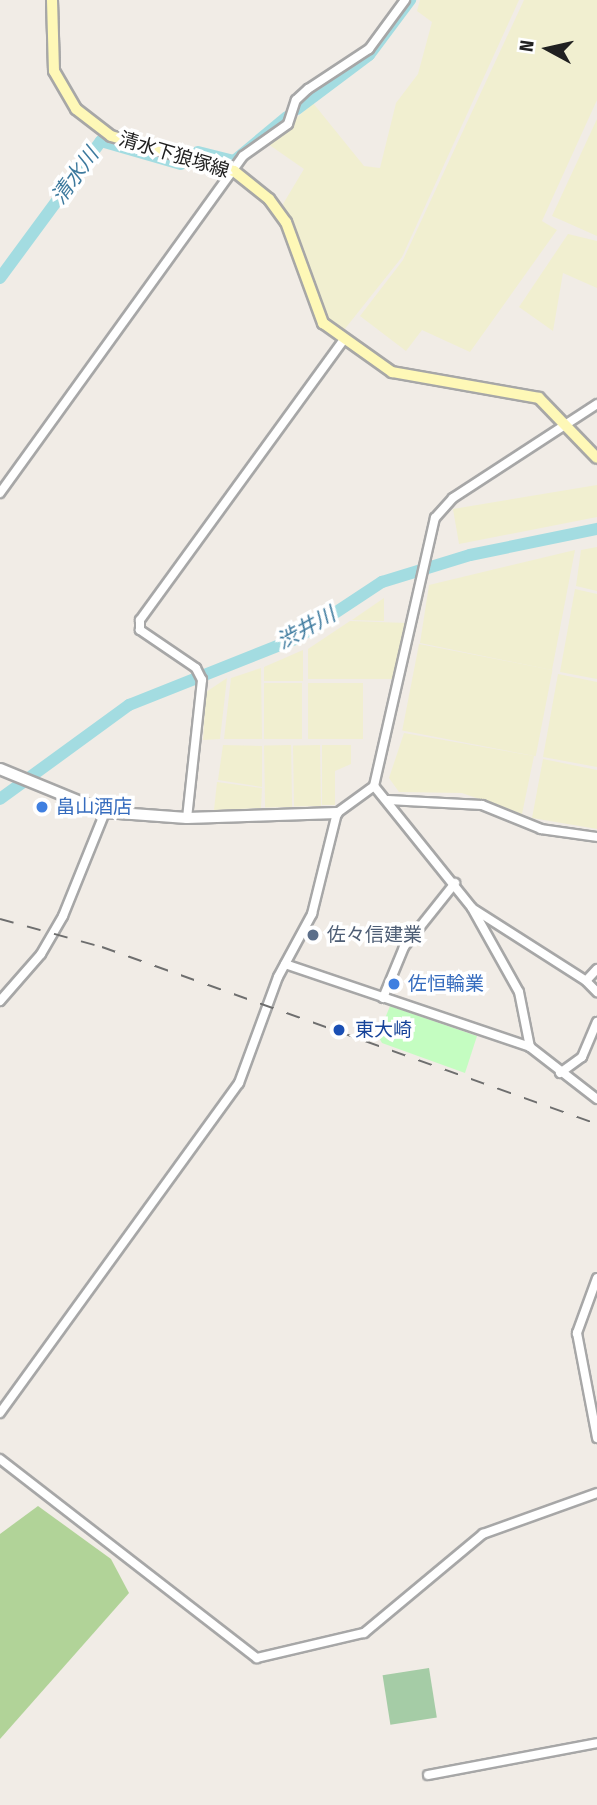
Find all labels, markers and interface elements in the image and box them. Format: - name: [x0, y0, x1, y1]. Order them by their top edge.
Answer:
- north arrow: [513, 14, 583, 84]
- text: N: [515, 39, 539, 53]
- street label: 清水下狼塚線: [116, 127, 232, 183]
- water label: 清水川: [46, 143, 104, 209]
- water label: 渋井川: [272, 602, 340, 654]
- place label: 畠山酒店: [56, 796, 132, 818]
- marker: 畠山酒店: [34, 799, 50, 815]
- place label: 佐々信建業: [327, 924, 422, 946]
- marker: 佐々信建業: [305, 927, 321, 943]
- place label: 佐恒輪業: [408, 973, 484, 995]
- marker: 佐恒輪業: [386, 976, 402, 992]
- place label: 東大崎: [355, 1019, 412, 1041]
- marker: 東大崎: [329, 1020, 349, 1040]

